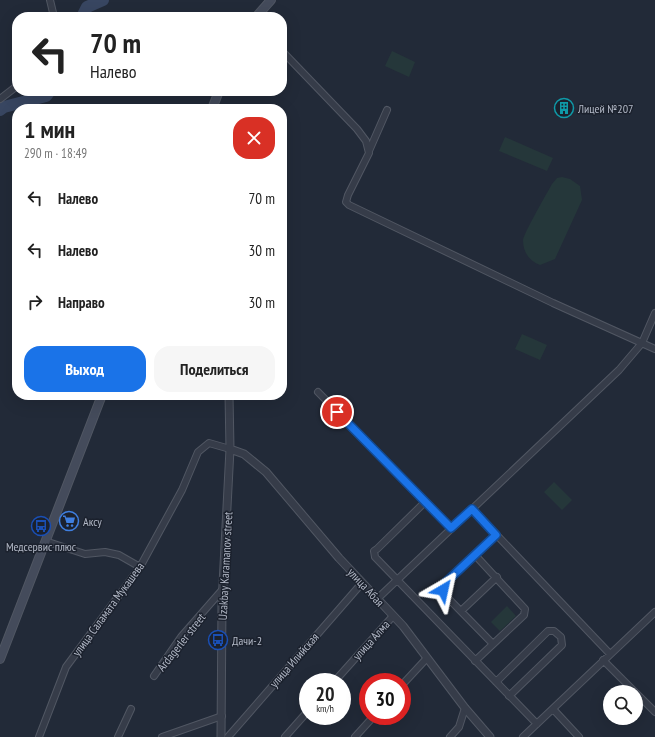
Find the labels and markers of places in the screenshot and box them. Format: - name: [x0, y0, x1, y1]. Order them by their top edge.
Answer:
- building icon: Лицей №207: [553, 97, 575, 119]
- place label: Лицей №207: [577, 101, 633, 116]
- pin: [320, 395, 354, 429]
- supermarket icon: Аксу: [58, 510, 80, 532]
- place label: Аксу: [83, 514, 102, 529]
- bus stop icon: Медсервис плюс: [30, 515, 52, 537]
- place label: Медсервис плюс: [6, 539, 77, 554]
- bus stop icon: Дачи-2: [207, 629, 229, 651]
- place label: Дачи-2: [232, 633, 262, 648]

